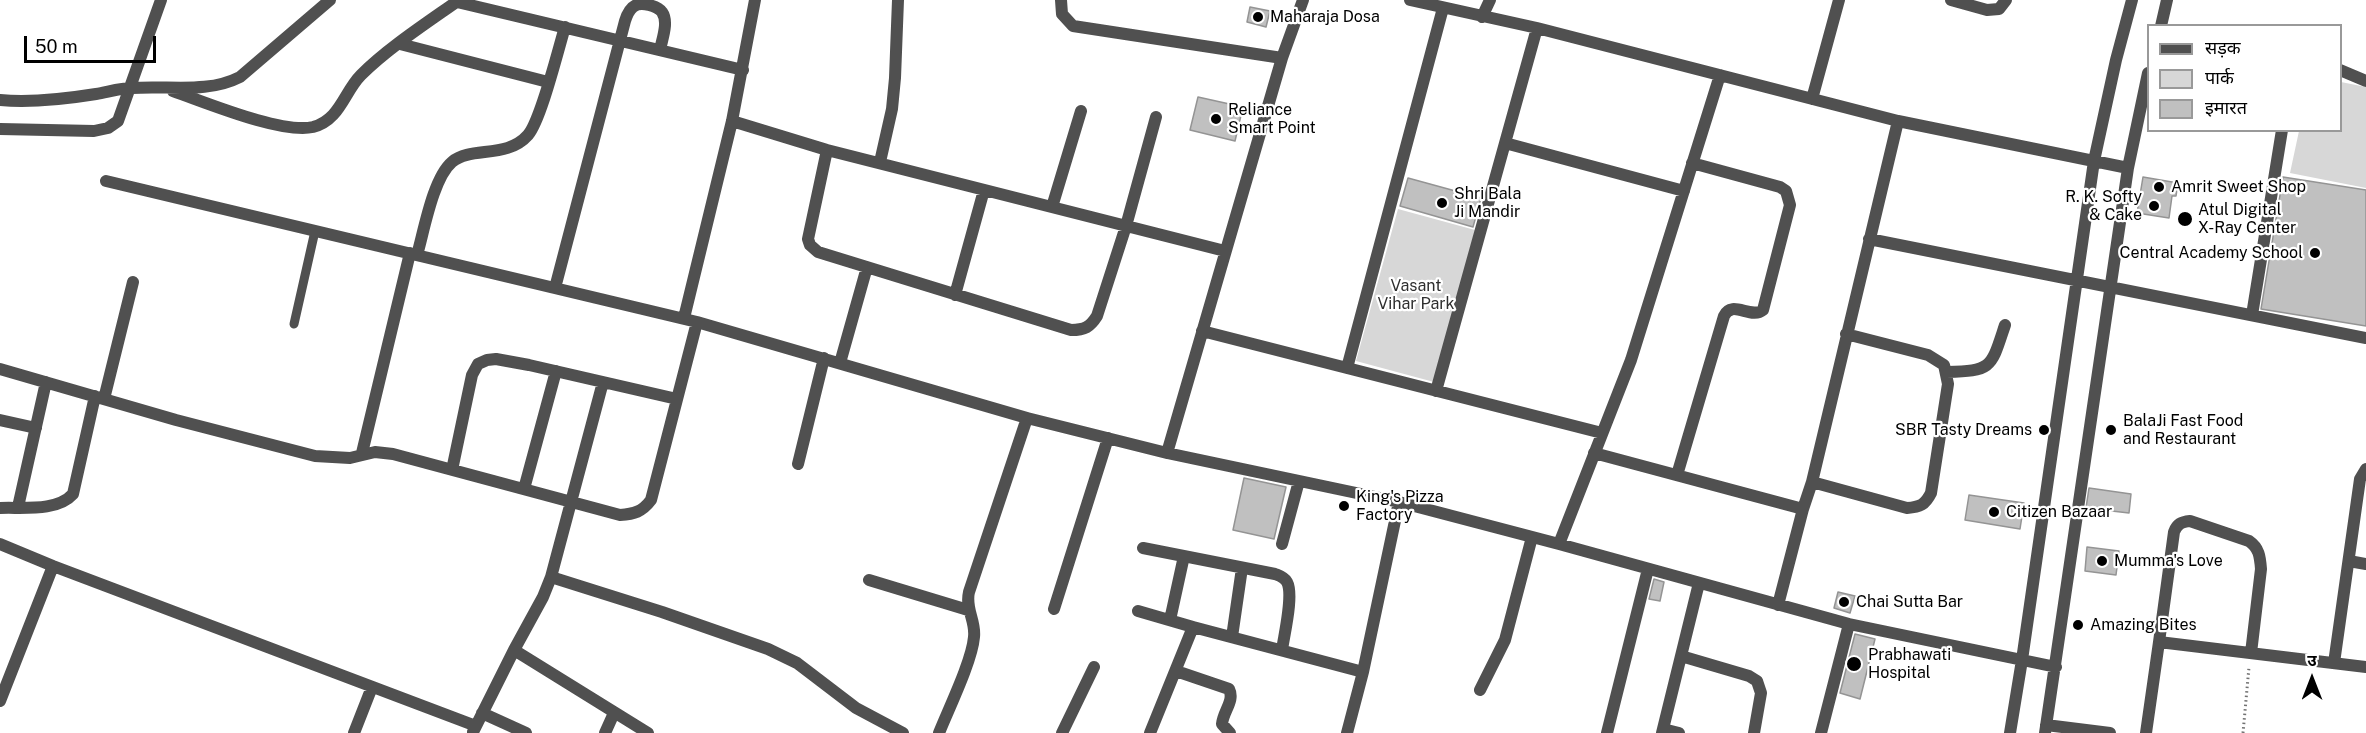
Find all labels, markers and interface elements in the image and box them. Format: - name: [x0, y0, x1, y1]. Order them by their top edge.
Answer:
- place label: Maharaja Dosa: [1270, 7, 1380, 27]
- marker: Maharaja Dosa: [1251, 10, 1265, 24]
- scale bar: [27, 24, 159, 62]
- legend: [2147, 24, 2342, 132]
- text: 50 m: [35, 36, 78, 57]
- text: सड़क: [2205, 37, 2241, 58]
- text: पार्क: [2205, 67, 2234, 88]
- text: इमारत: [2205, 97, 2247, 118]
- place label: Reliance Smart Point: [1228, 100, 1316, 138]
- marker: Reliance Smart Point: [1209, 112, 1223, 126]
- place label: Amrit Sweet Shop: [2171, 177, 2306, 197]
- marker: Amrit Sweet Shop: [2152, 180, 2166, 194]
- place label: Shri Bala Ji Mandir: [1454, 184, 1521, 222]
- place label: R. K. Softy & Cake: [2065, 187, 2142, 225]
- marker: Shri Bala Ji Mandir: [1435, 196, 1449, 210]
- marker: R. K. Softy & Cake: [2147, 199, 2161, 213]
- place label: Atul Digital X-Ray Center: [2198, 200, 2296, 238]
- marker: Atul Digital X-Ray Center: [2176, 210, 2194, 228]
- place label: Central Academy School: [2120, 243, 2303, 263]
- marker: Central Academy School: [2308, 246, 2322, 260]
- park label: Vasant Vihar Park: [1377, 276, 1455, 314]
- place label: BalaJi Fast Food and Restaurant: [2123, 411, 2243, 449]
- place label: SBR Tasty Dreams: [1895, 420, 2032, 440]
- marker: SBR Tasty Dreams: [2037, 423, 2051, 437]
- marker: BalaJi Fast Food and Restaurant: [2104, 423, 2118, 437]
- place label: King's Pizza Factory: [1356, 487, 1444, 525]
- marker: King's Pizza Factory: [1337, 499, 1351, 513]
- place label: Citizen Bazaar: [2006, 502, 2112, 522]
- marker: Citizen Bazaar: [1987, 505, 2001, 519]
- place label: Mumma's Love: [2114, 551, 2223, 571]
- marker: Mumma's Love: [2095, 554, 2109, 568]
- place label: Chai Sutta Bar: [1856, 592, 1963, 612]
- marker: Chai Sutta Bar: [1837, 595, 1851, 609]
- place label: Amazing Bites: [2090, 615, 2197, 635]
- marker: Amazing Bites: [2071, 618, 2085, 632]
- place label: Prabhawati Hospital: [1868, 645, 1951, 683]
- north arrow: [2282, 649, 2342, 709]
- text: उ: [2307, 651, 2317, 670]
- marker: Prabhawati Hospital: [1845, 655, 1863, 673]

